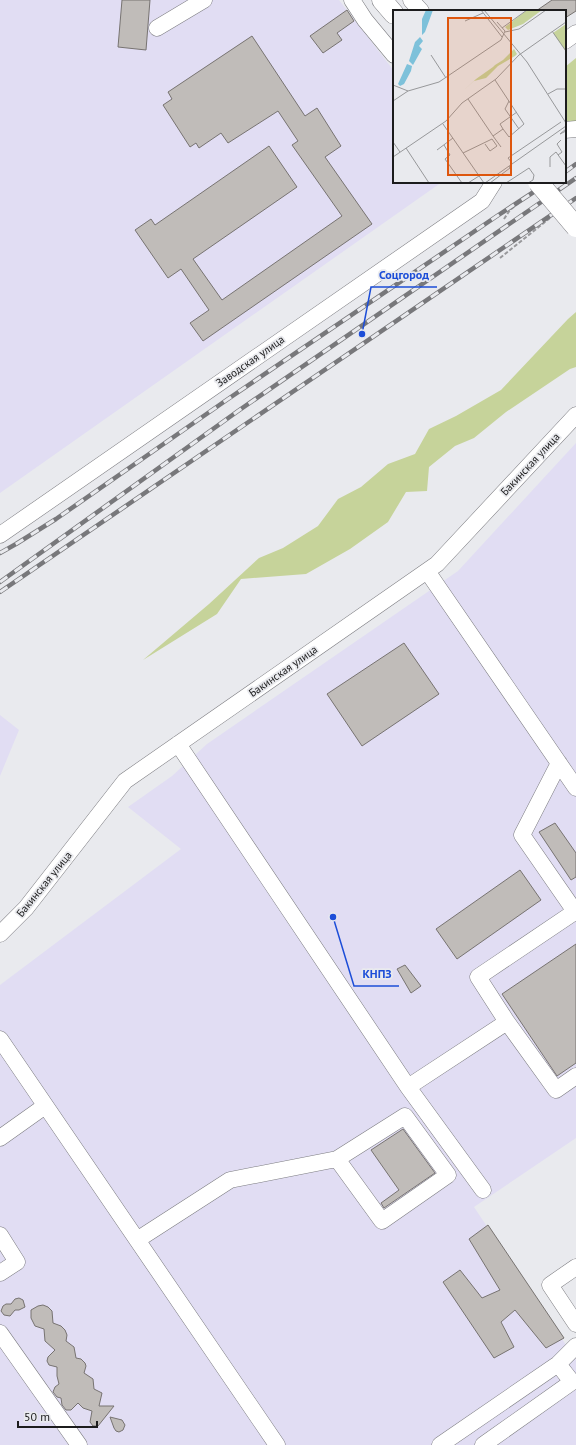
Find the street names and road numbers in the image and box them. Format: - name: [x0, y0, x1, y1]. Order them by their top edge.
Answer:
- street label: Заводская улица: [213, 332, 287, 390]
- street label: Бакинская улица: [497, 430, 563, 498]
- street label: Бакинская улица: [246, 642, 320, 700]
- street label: Бакинская улица: [13, 848, 75, 920]

